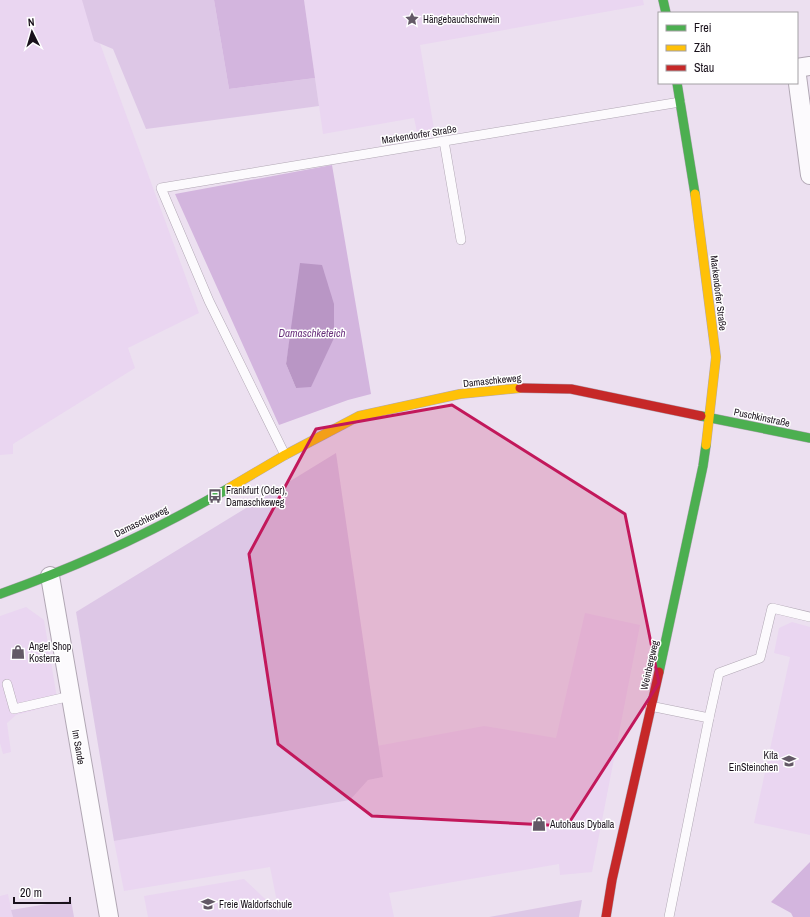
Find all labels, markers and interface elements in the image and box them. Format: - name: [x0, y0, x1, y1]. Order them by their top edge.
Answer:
- place icon: Hängebauchschwein: [404, 11, 420, 27]
- north arrow: [12, 12, 52, 52]
- legend: [658, 12, 798, 84]
- place label: Hängebauchschwein: [423, 13, 500, 26]
- text: N: [27, 15, 35, 29]
- text: Frei: [694, 20, 712, 36]
- text: Zäh: [694, 40, 711, 56]
- text: Stau: [694, 60, 714, 76]
- street label: Markendorfer Straße: [381, 122, 458, 147]
- street label: Markendorfer Straße: [707, 255, 730, 332]
- water label: Damaschketeich: [278, 326, 346, 340]
- street label: Damaschkeweg: [462, 371, 522, 390]
- street label: Puschkinstraße: [733, 405, 792, 430]
- place label: Frankfurt (Oder), Damaschkeweg: [226, 484, 287, 509]
- bus stop icon: Frankfurt (Oder), Damaschkeweg: [207, 488, 223, 504]
- street label: Damaschkeweg: [112, 503, 171, 540]
- street label: Weinbergweg: [637, 639, 662, 691]
- place label: Angel Shop Kosterra: [28, 640, 72, 665]
- shop icon: Angel Shop Kosterra: [10, 644, 26, 660]
- street label: Im Sande: [69, 729, 88, 766]
- place label: Kita EinSteinchen: [729, 749, 778, 774]
- school or university icon: Kita EinSteinchen: [781, 753, 797, 769]
- shop icon: Autohaus Dyballa: [531, 816, 547, 832]
- place label: Autohaus Dyballa: [549, 818, 615, 831]
- scale bar: [14, 879, 70, 905]
- text: 20 m: [20, 885, 42, 901]
- school or university icon: Freie Waldorfschule: [200, 896, 216, 912]
- place label: Freie Waldorfschule: [219, 898, 293, 911]

